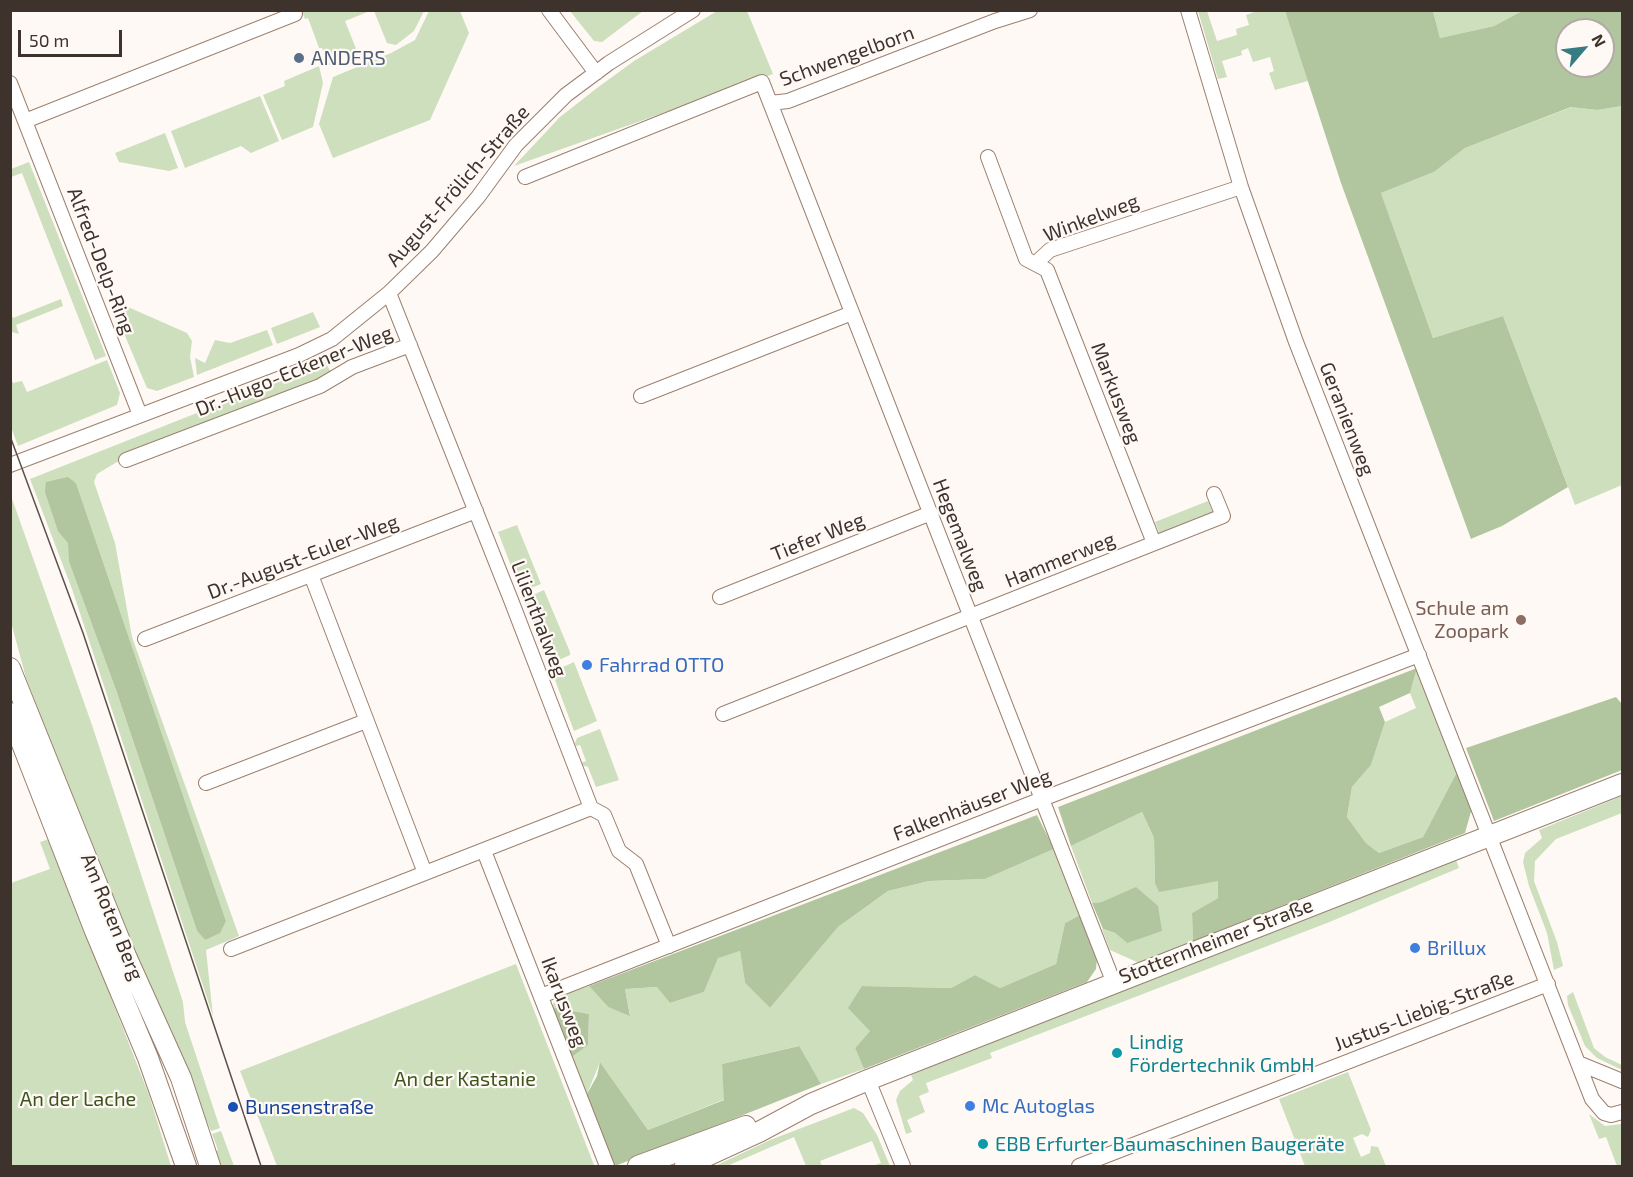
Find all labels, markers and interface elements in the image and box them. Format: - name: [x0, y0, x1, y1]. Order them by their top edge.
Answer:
- scale bar: [21, 18, 124, 56]
- north arrow: [1555, 18, 1615, 78]
- street label: Schwengelborn: [776, 21, 918, 91]
- text: 50 m: [29, 29, 69, 51]
- text: N: [1588, 31, 1611, 50]
- place label: ANDERS: [311, 46, 386, 70]
- marker: ANDERS: [292, 51, 306, 65]
- street label: August-Frölich-Straße: [381, 101, 535, 271]
- street label: Alfred-Delp-Ring: [62, 184, 140, 338]
- street label: Winkelweg: [1040, 189, 1142, 247]
- street label: Dr.-Hugo-Eckener-Weg: [192, 320, 396, 422]
- street label: Markusweg: [1086, 339, 1146, 447]
- street label: Geranienweg: [1314, 359, 1380, 479]
- street label: Hegemalweg: [928, 475, 992, 595]
- street label: Tiefer Weg: [768, 507, 868, 567]
- street label: Dr.-August-Euler-Weg: [204, 510, 402, 604]
- street label: Hammerweg: [1002, 527, 1118, 593]
- street label: Lilienthalweg: [506, 557, 572, 681]
- place label: Schule am Zoopark: [1415, 596, 1509, 643]
- marker: Schule am Zoopark: [1514, 613, 1528, 627]
- place label: Fahrrad OTTO: [599, 653, 724, 677]
- marker: Fahrrad OTTO: [580, 658, 594, 672]
- street label: Falkenhäuser Weg: [890, 764, 1054, 846]
- street label: Am Roten Berg: [76, 850, 148, 984]
- street label: Stotternheimer Straße: [1116, 893, 1316, 989]
- place label: Brillux: [1427, 936, 1486, 960]
- marker: Brillux: [1408, 941, 1422, 955]
- street label: Ikarusweg: [536, 954, 592, 1050]
- street label: Justus-Liebig-Straße: [1331, 966, 1517, 1056]
- place label: Lindig Fördertechnik GmbH: [1129, 1030, 1315, 1077]
- marker: Lindig Fördertechnik GmbH: [1110, 1046, 1124, 1060]
- park label: An der Kastanie: [394, 1067, 536, 1091]
- park label: An der Lache: [20, 1087, 136, 1111]
- place label: Mc Autoglas: [982, 1094, 1095, 1118]
- place label: Bunsenstraße: [245, 1095, 374, 1119]
- marker: Mc Autoglas: [963, 1099, 977, 1113]
- marker: Bunsenstraße: [226, 1100, 240, 1114]
- place label: EBB Erfurter Baumaschinen Baugeräte: [995, 1132, 1345, 1156]
- marker: EBB Erfurter Baumaschinen Baugeräte: [976, 1137, 990, 1151]

